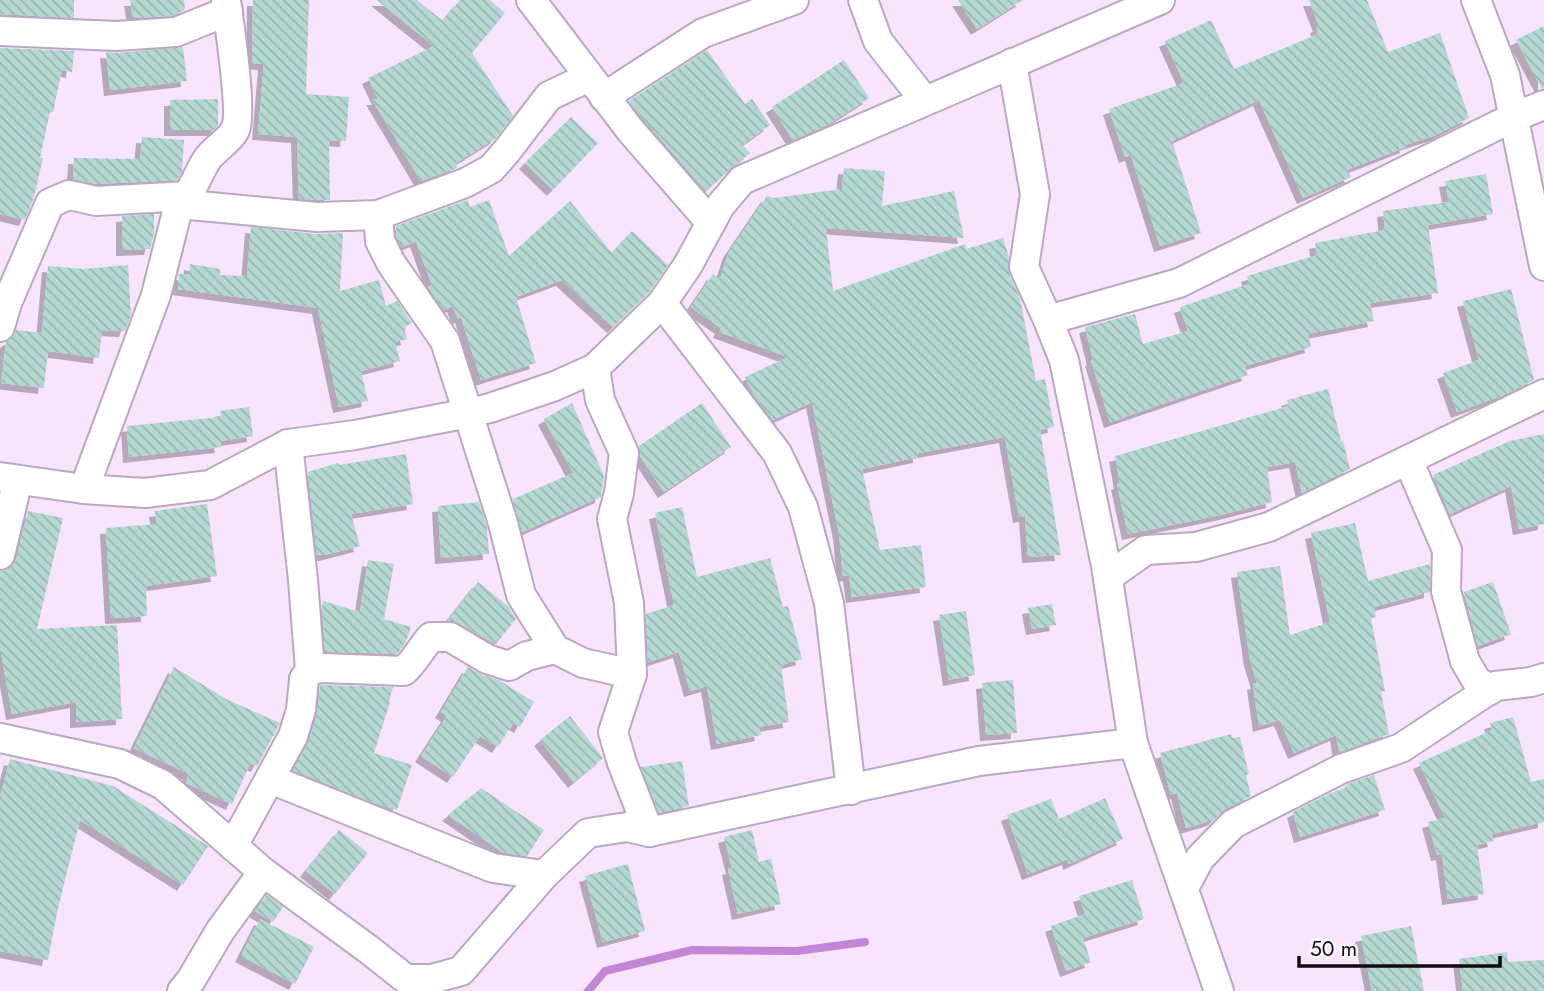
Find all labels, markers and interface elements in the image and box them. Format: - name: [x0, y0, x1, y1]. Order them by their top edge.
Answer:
- scale bar: [1299, 925, 1500, 969]
- text: 50 m: [1310, 934, 1357, 964]

